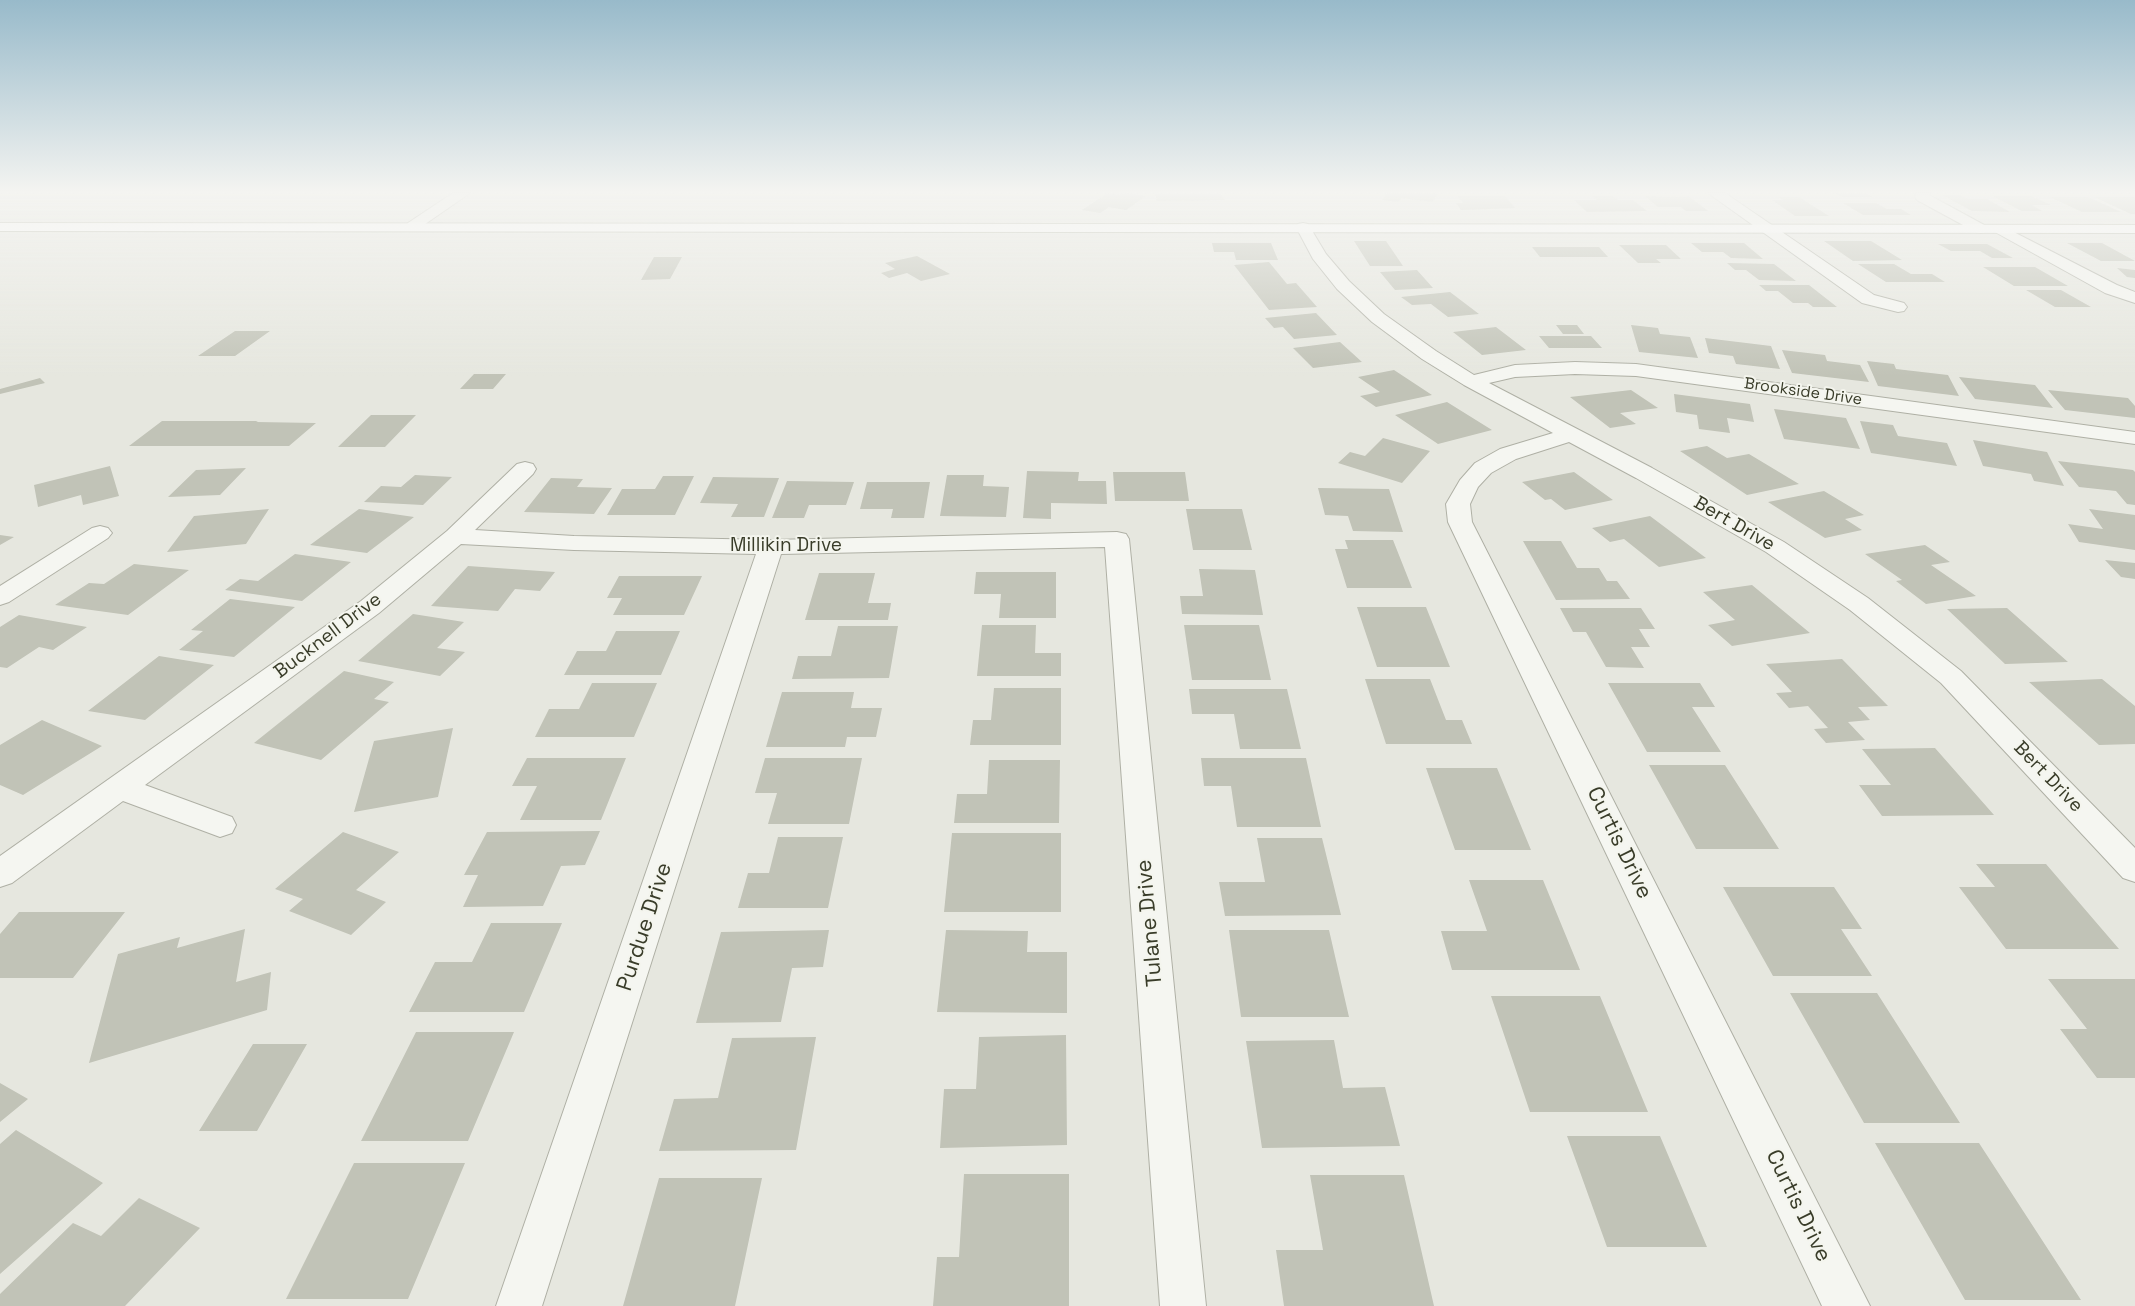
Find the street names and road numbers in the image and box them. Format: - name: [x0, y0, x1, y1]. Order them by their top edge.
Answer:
- street label: Brookside Drive: [1743, 374, 1863, 410]
- street label: Bert Drive: [1689, 492, 1779, 556]
- street label: Millikin Drive: [730, 535, 842, 557]
- street label: Bucknell Drive: [270, 588, 386, 684]
- street label: Bert Drive: [2009, 737, 2087, 817]
- street label: Curtis Drive: [1581, 783, 1657, 903]
- street label: Tulane Drive: [1131, 858, 1169, 988]
- street label: Purdue Drive: [612, 859, 678, 995]
- street label: Curtis Drive: [1760, 1146, 1836, 1266]

